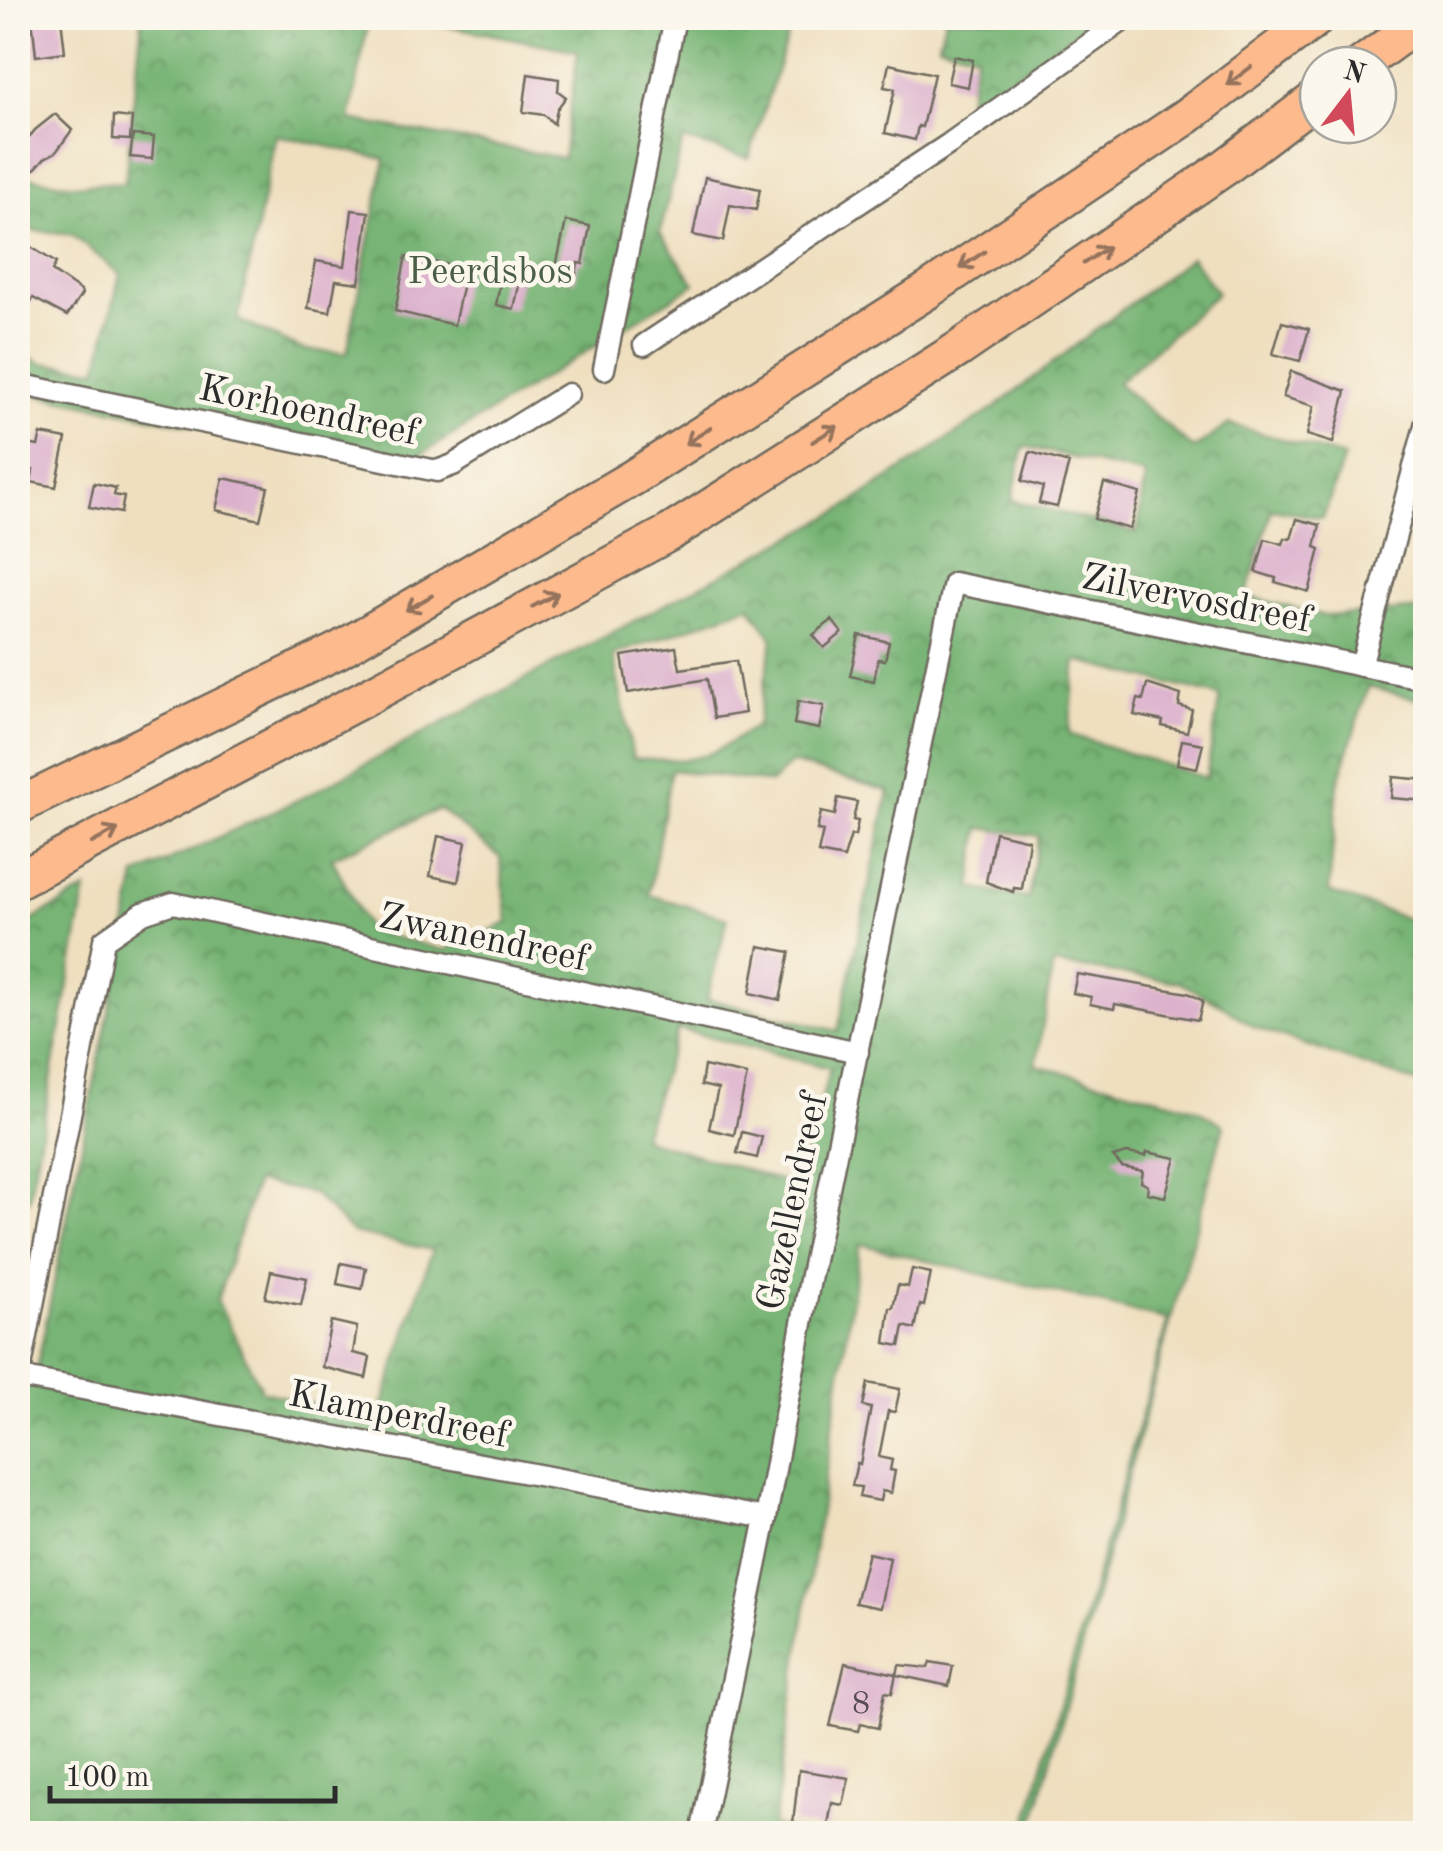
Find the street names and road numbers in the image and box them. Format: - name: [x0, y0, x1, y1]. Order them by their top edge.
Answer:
- street label: Korhoendreef: [195, 370, 423, 454]
- street label: Zilvervosdreef: [1078, 559, 1316, 641]
- street label: Zwanendreef: [375, 898, 593, 980]
- street label: Gazellendreef: [752, 1088, 836, 1314]
- street label: Klamperdreef: [285, 1376, 513, 1456]

